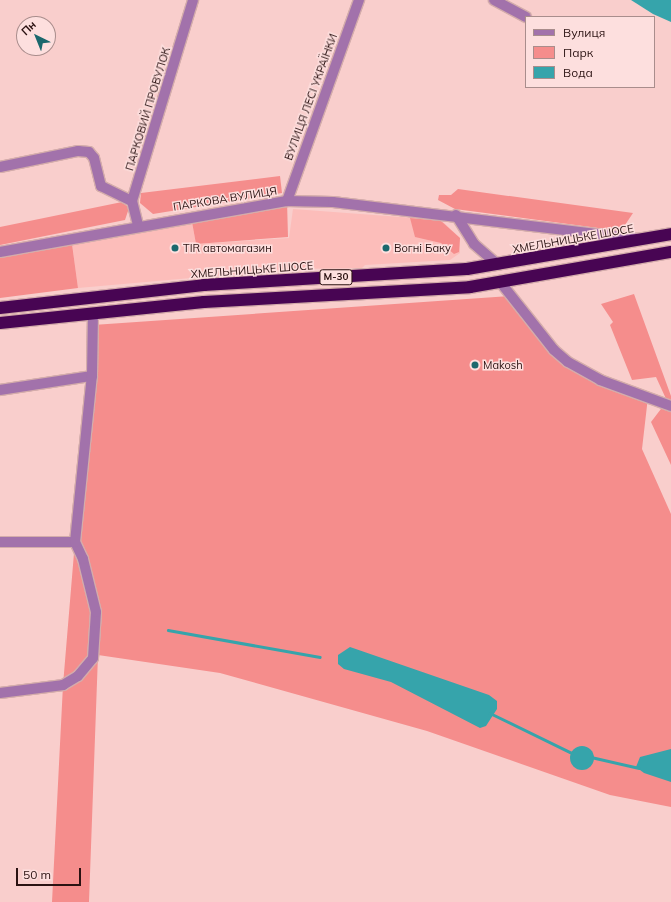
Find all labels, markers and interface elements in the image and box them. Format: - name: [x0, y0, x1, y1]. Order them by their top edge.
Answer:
- north arrow: [16, 16, 56, 56]
- legend: [525, 16, 655, 88]
- text: Пн: [18, 18, 39, 38]
- text: Вулиця: [563, 25, 605, 40]
- street label: ВУЛИЦЯ ЛЕСІ УКРАЇНКИ: [282, 32, 340, 162]
- text: Парк: [563, 45, 593, 60]
- street label: ПАРКОВИЙ ПРОВУЛОК: [123, 46, 173, 172]
- text: Вода: [563, 65, 593, 80]
- street label: ПАРКОВА ВУЛИЦЯ: [172, 184, 278, 214]
- street label: ХМЕЛЬНИЦЬКЕ ШОСЕ: [511, 222, 635, 256]
- place label: TIR автомагазин: [183, 241, 272, 255]
- place label: Вогні Баку: [394, 241, 451, 255]
- marker: TIR автомагазин: [170, 243, 180, 253]
- marker: Вогні Баку: [381, 243, 391, 253]
- street label: ХМЕЛЬНИЦЬКЕ ШОСЕ: [190, 259, 314, 281]
- road number: М-30: [319, 269, 353, 285]
- place label: Makosh: [483, 358, 523, 372]
- marker: Makosh: [470, 360, 480, 370]
- scale bar: [18, 860, 83, 886]
- text: 50 m: [23, 867, 51, 882]

